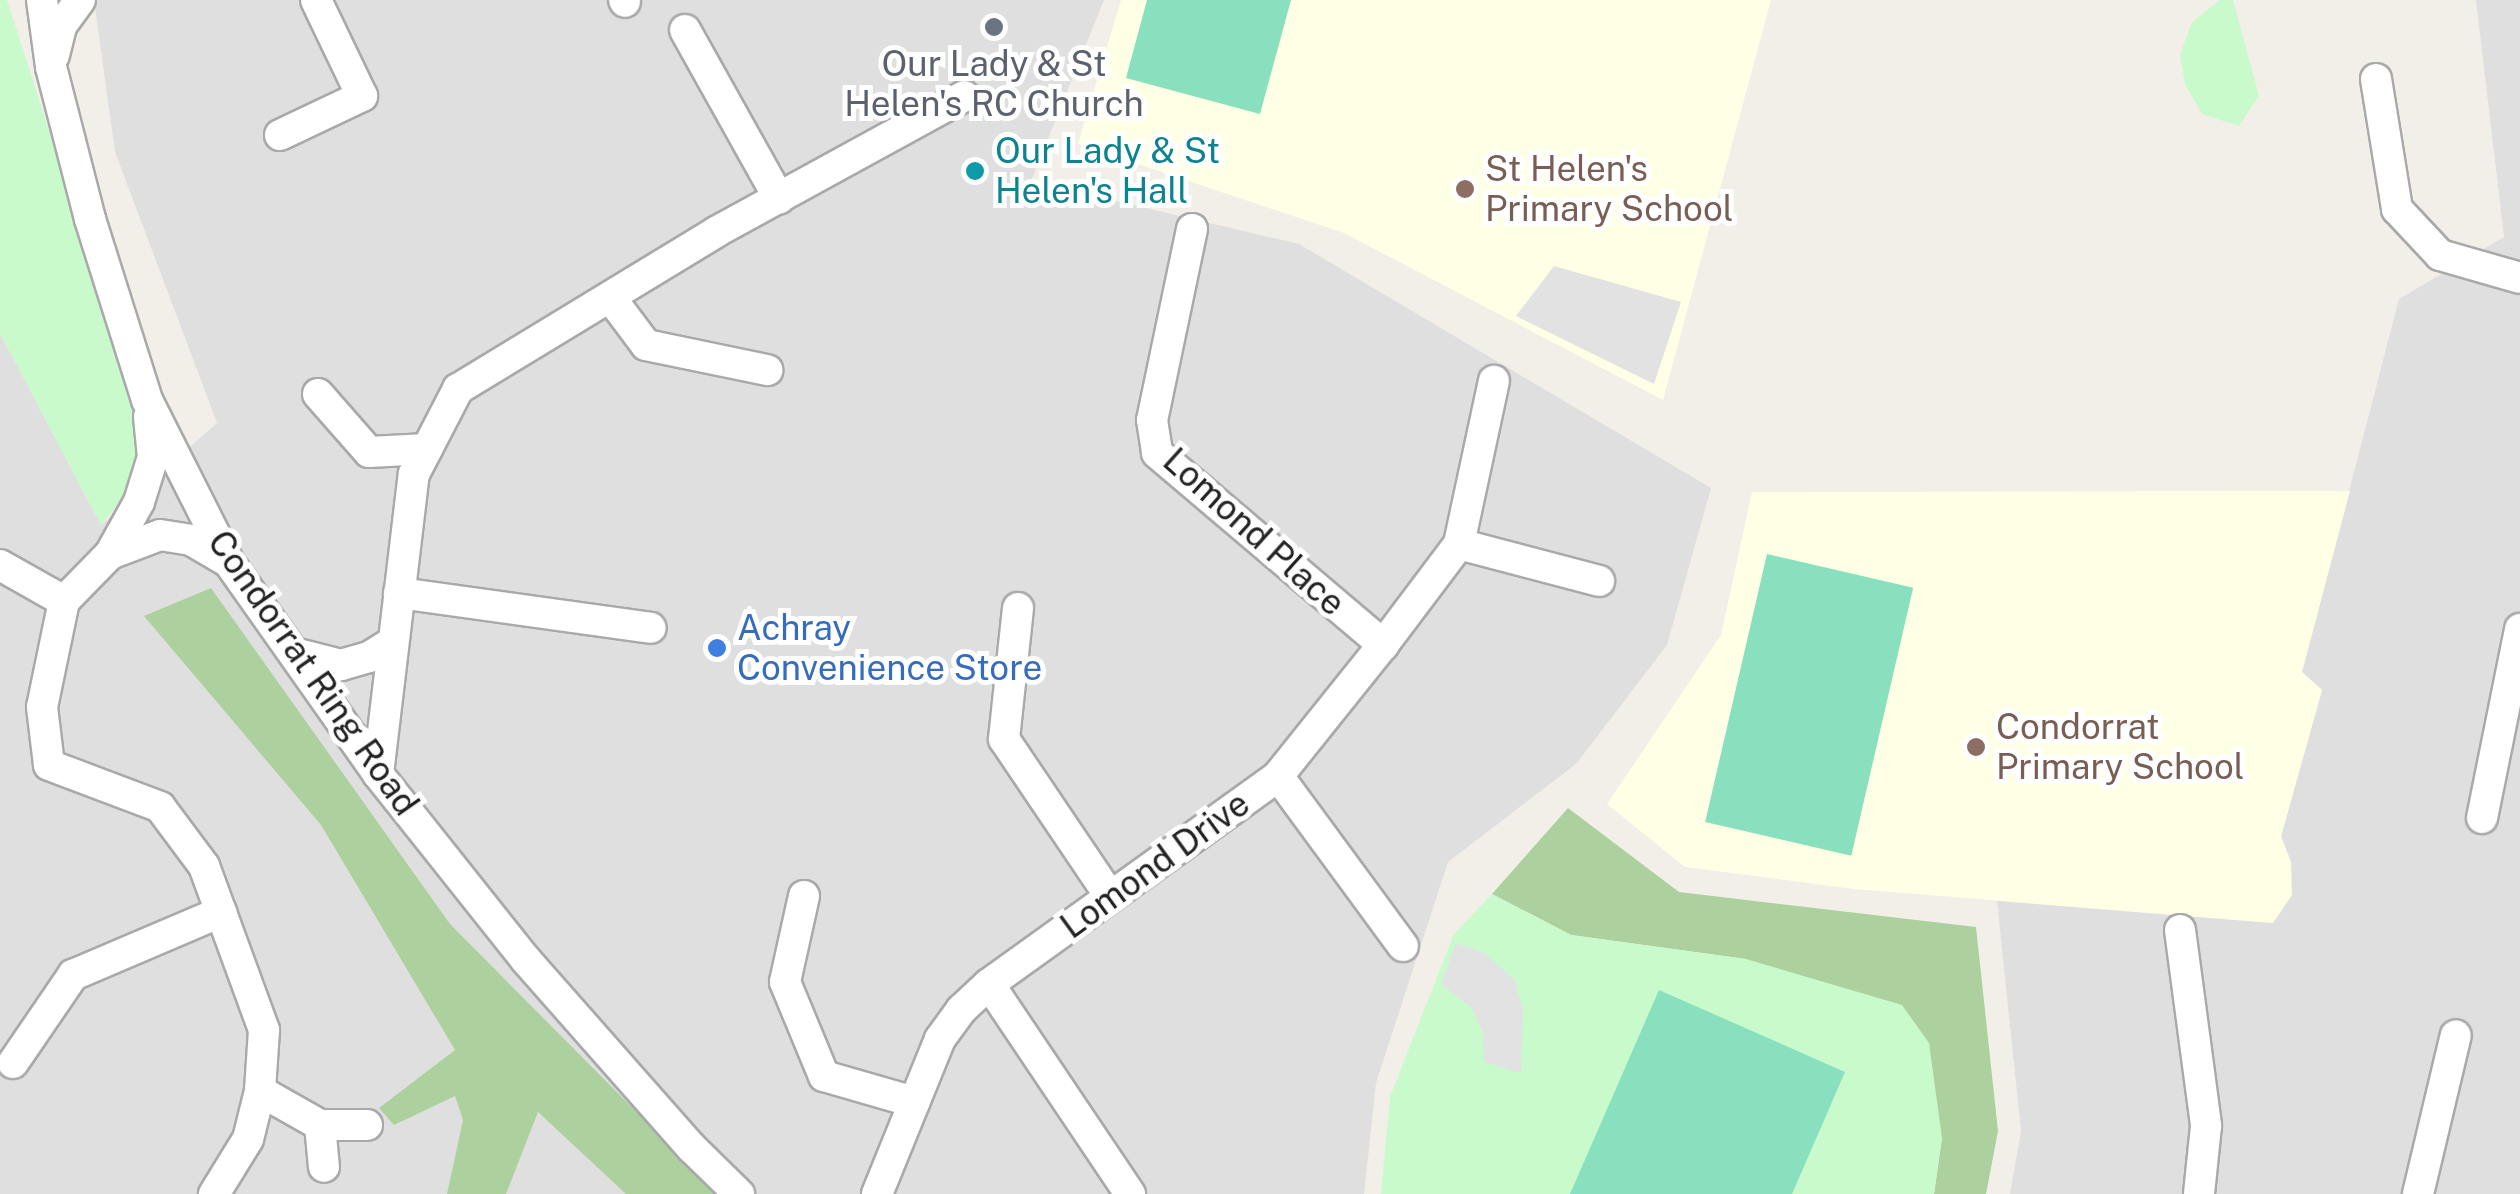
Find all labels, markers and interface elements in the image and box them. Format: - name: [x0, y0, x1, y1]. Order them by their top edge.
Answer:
- marker: Our Lady & St Helen's RC Church: [983, 16, 1005, 38]
- place label: Our Lady & St Helen's RC Church: [844, 43, 1144, 125]
- place label: Our Lady & St Helen's Hall: [995, 130, 1220, 212]
- place label: St Helen's Primary School: [1485, 148, 1733, 230]
- marker: Our Lady & St Helen's Hall: [964, 160, 986, 182]
- marker: St Helen's Primary School: [1454, 178, 1476, 200]
- street label: Lomond Place: [1155, 440, 1353, 624]
- street label: Condorrat Ring Road: [199, 523, 427, 823]
- place label: Achray Convenience Store: [737, 607, 1043, 689]
- marker: Achray Convenience Store: [706, 637, 728, 659]
- place label: Condorrat Primary School: [1996, 706, 2244, 788]
- marker: Condorrat Primary School: [1965, 736, 1987, 758]
- street label: Lomond Drive: [1053, 783, 1257, 947]

